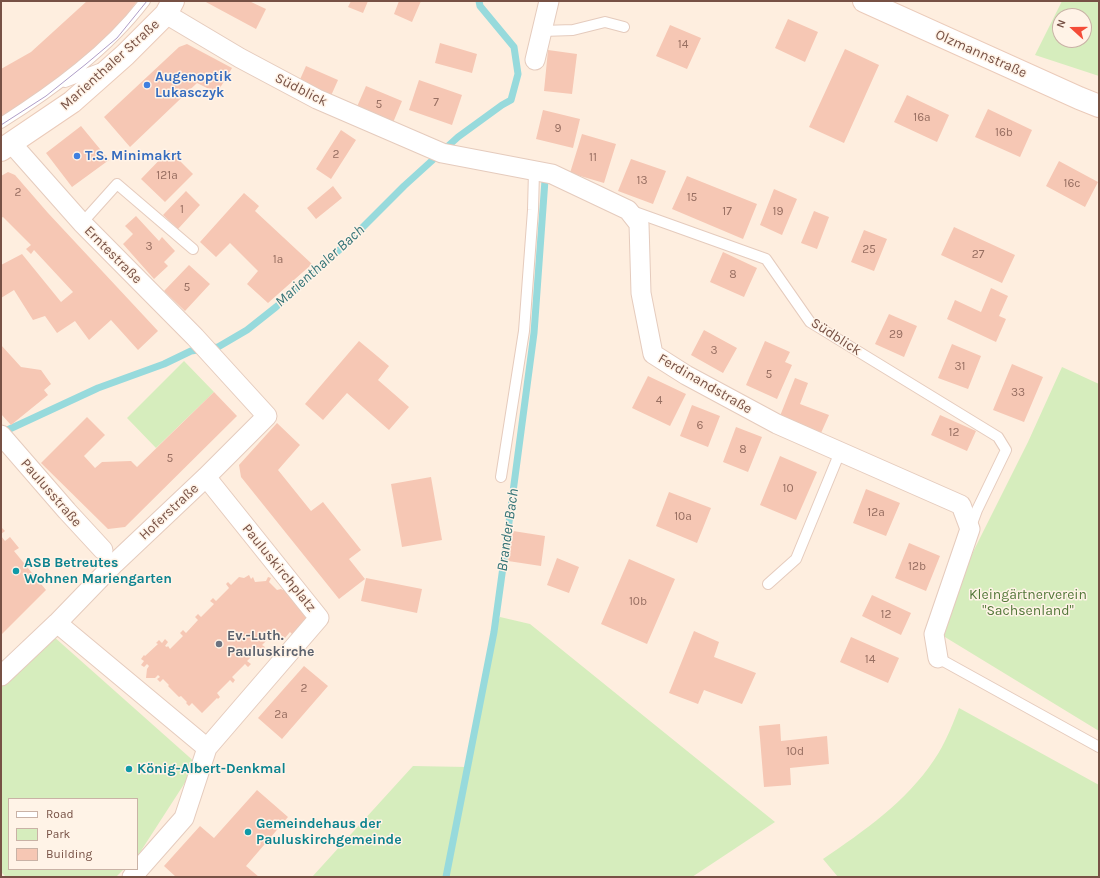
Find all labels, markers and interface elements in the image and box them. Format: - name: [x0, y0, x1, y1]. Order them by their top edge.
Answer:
- north arrow: [1052, 8, 1092, 48]
- street label: Marienthaler Straße: [57, 16, 163, 114]
- text: N: [1054, 18, 1069, 30]
- street label: Olzmannstraße: [933, 26, 1029, 82]
- house number: 14: [678, 38, 688, 52]
- place label: Augenoptik Lukasczyk: [155, 69, 232, 102]
- street label: Südblick: [272, 70, 330, 110]
- marker: Augenoptik Lukasczyk: [142, 80, 152, 90]
- house number: 7: [433, 96, 439, 110]
- house number: 5: [376, 98, 382, 112]
- house number: 16a: [913, 111, 931, 125]
- house number: 9: [555, 122, 561, 136]
- house number: 16b: [995, 126, 1013, 140]
- place label: T.S. Minimakrt: [85, 148, 182, 164]
- house number: 2: [333, 148, 339, 162]
- marker: T.S. Minimakrt: [72, 151, 82, 161]
- house number: 11: [589, 151, 597, 165]
- house number: 121a: [156, 169, 178, 183]
- house number: 13: [636, 174, 648, 188]
- house number: 16c: [1063, 177, 1081, 191]
- house number: 2: [15, 186, 21, 200]
- house number: 15: [687, 191, 697, 205]
- house number: 1: [180, 203, 184, 217]
- house number: 17: [722, 205, 732, 219]
- house number: 19: [773, 205, 783, 219]
- water label: Marienthaler Bach: [272, 221, 368, 311]
- street label: Erntestraße: [81, 223, 145, 287]
- house number: 3: [145, 240, 153, 254]
- house number: 25: [862, 243, 876, 257]
- house number: 27: [972, 248, 984, 262]
- house number: 1a: [273, 253, 283, 267]
- house number: 8: [729, 268, 737, 282]
- house number: 5: [184, 281, 190, 295]
- street label: Südblick: [808, 315, 864, 359]
- house number: 29: [889, 328, 903, 342]
- house number: 3: [710, 344, 718, 358]
- street label: Ferdinandstraße: [655, 350, 755, 418]
- house number: 31: [954, 360, 966, 374]
- house number: 5: [766, 368, 772, 382]
- house number: 33: [1011, 386, 1025, 400]
- house number: 4: [656, 394, 662, 408]
- house number: 6: [697, 419, 703, 433]
- house number: 12: [949, 426, 959, 440]
- house number: 8: [739, 443, 747, 457]
- house number: 5: [167, 452, 173, 466]
- street label: Paulusstraße: [17, 455, 85, 531]
- street label: Hoferstraße: [136, 480, 202, 544]
- house number: 10: [782, 482, 794, 496]
- water label: Brander Bach: [493, 487, 523, 573]
- house number: 12a: [867, 506, 885, 520]
- house number: 10a: [674, 510, 692, 524]
- street label: Pauluskirchplatz: [238, 521, 320, 615]
- place label: ASB Betreutes Wohnen Mariengarten: [24, 555, 172, 588]
- house number: 12b: [908, 560, 926, 574]
- marker: ASB Betreutes Wohnen Mariengarten: [11, 566, 21, 576]
- park label: Kleingärtnerverein "Sachsenland": [969, 587, 1087, 620]
- house number: 10b: [629, 595, 647, 609]
- house number: 12: [881, 608, 891, 622]
- place label: Ev.-Luth. Pauluskirche: [227, 628, 314, 660]
- marker: Ev.-Luth. Pauluskirche: [214, 639, 224, 649]
- house number: 14: [865, 653, 875, 667]
- house number: 2: [301, 682, 307, 696]
- house number: 2a: [274, 708, 288, 722]
- house number: 10d: [786, 745, 804, 759]
- place label: König-Albert-Denkmal: [137, 761, 286, 777]
- marker: König-Albert-Denkmal: [124, 764, 134, 774]
- legend: [8, 798, 138, 870]
- text: Road: [46, 807, 74, 821]
- place label: Gemeindehaus der Pauluskirchgemeinde: [256, 816, 402, 848]
- text: Park: [46, 827, 70, 841]
- marker: Gemeindehaus der Pauluskirchgemeinde: [243, 827, 253, 837]
- text: Building: [46, 847, 92, 861]

